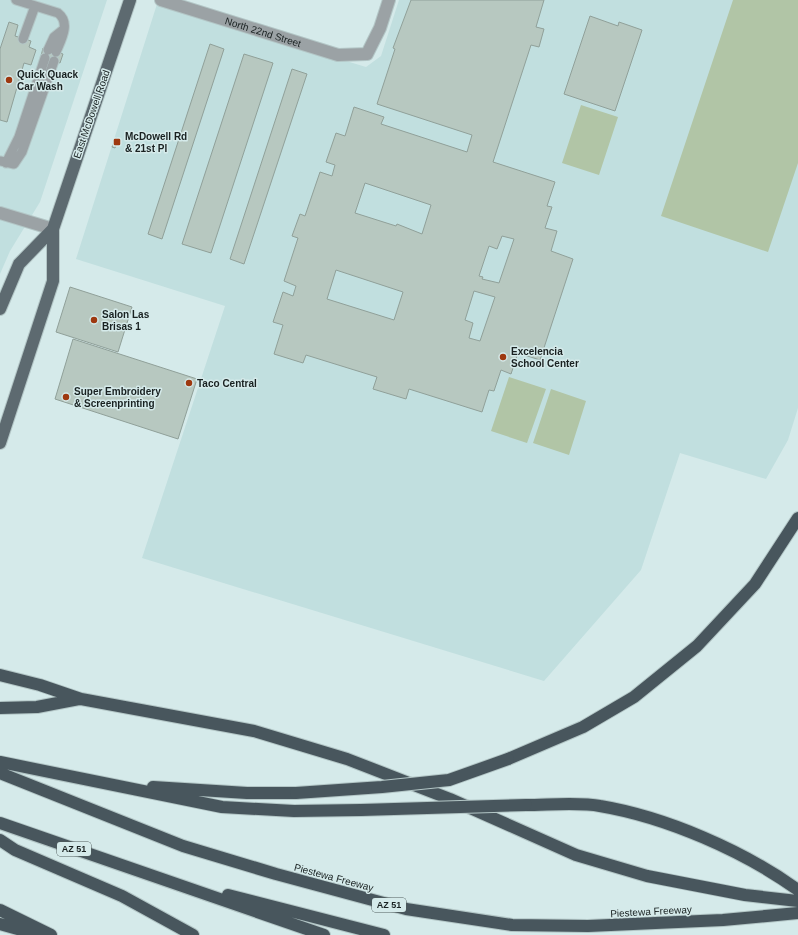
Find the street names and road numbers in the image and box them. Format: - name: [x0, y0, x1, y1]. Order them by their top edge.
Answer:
- street label: North 22nd Street: [224, 15, 303, 49]
- street label: East McDowell Road: [71, 68, 112, 160]
- road number: AZ 51: [57, 842, 91, 856]
- street label: Piestewa Freeway: [293, 862, 375, 893]
- road number: AZ 51: [372, 898, 406, 912]
- street label: Piestewa Freeway: [610, 904, 692, 919]

